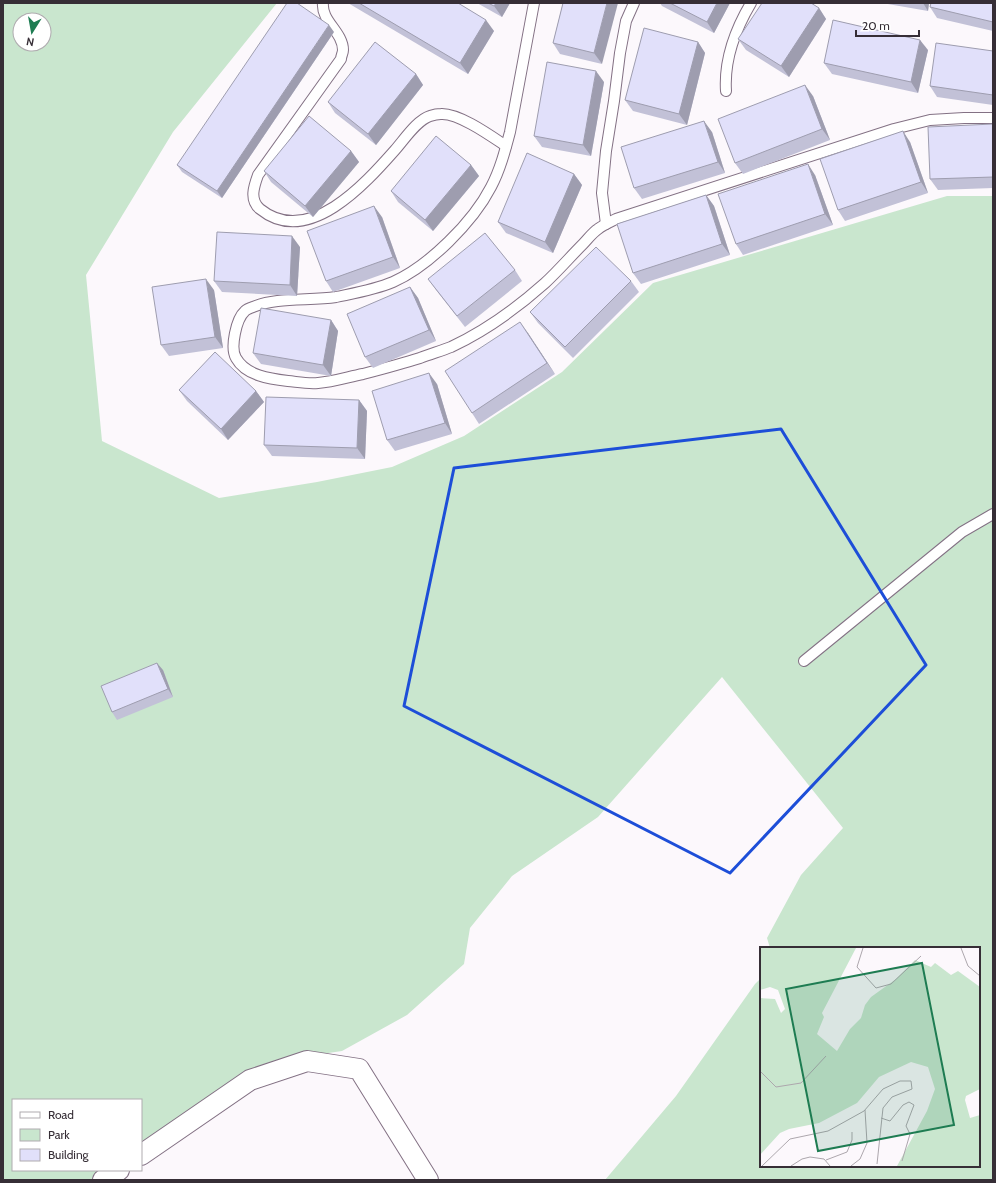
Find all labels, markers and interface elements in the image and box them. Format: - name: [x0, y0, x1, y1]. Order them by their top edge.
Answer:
- north arrow: [12, 12, 52, 52]
- scale bar: [856, 12, 919, 38]
- text: 20 m: [862, 18, 890, 33]
- text: N: [25, 34, 35, 49]
- inset map: [760, 947, 980, 1167]
- legend: [12, 1099, 142, 1171]
- text: Road: [48, 1107, 74, 1122]
- text: Park: [48, 1127, 70, 1142]
- text: Building: [48, 1147, 90, 1162]

